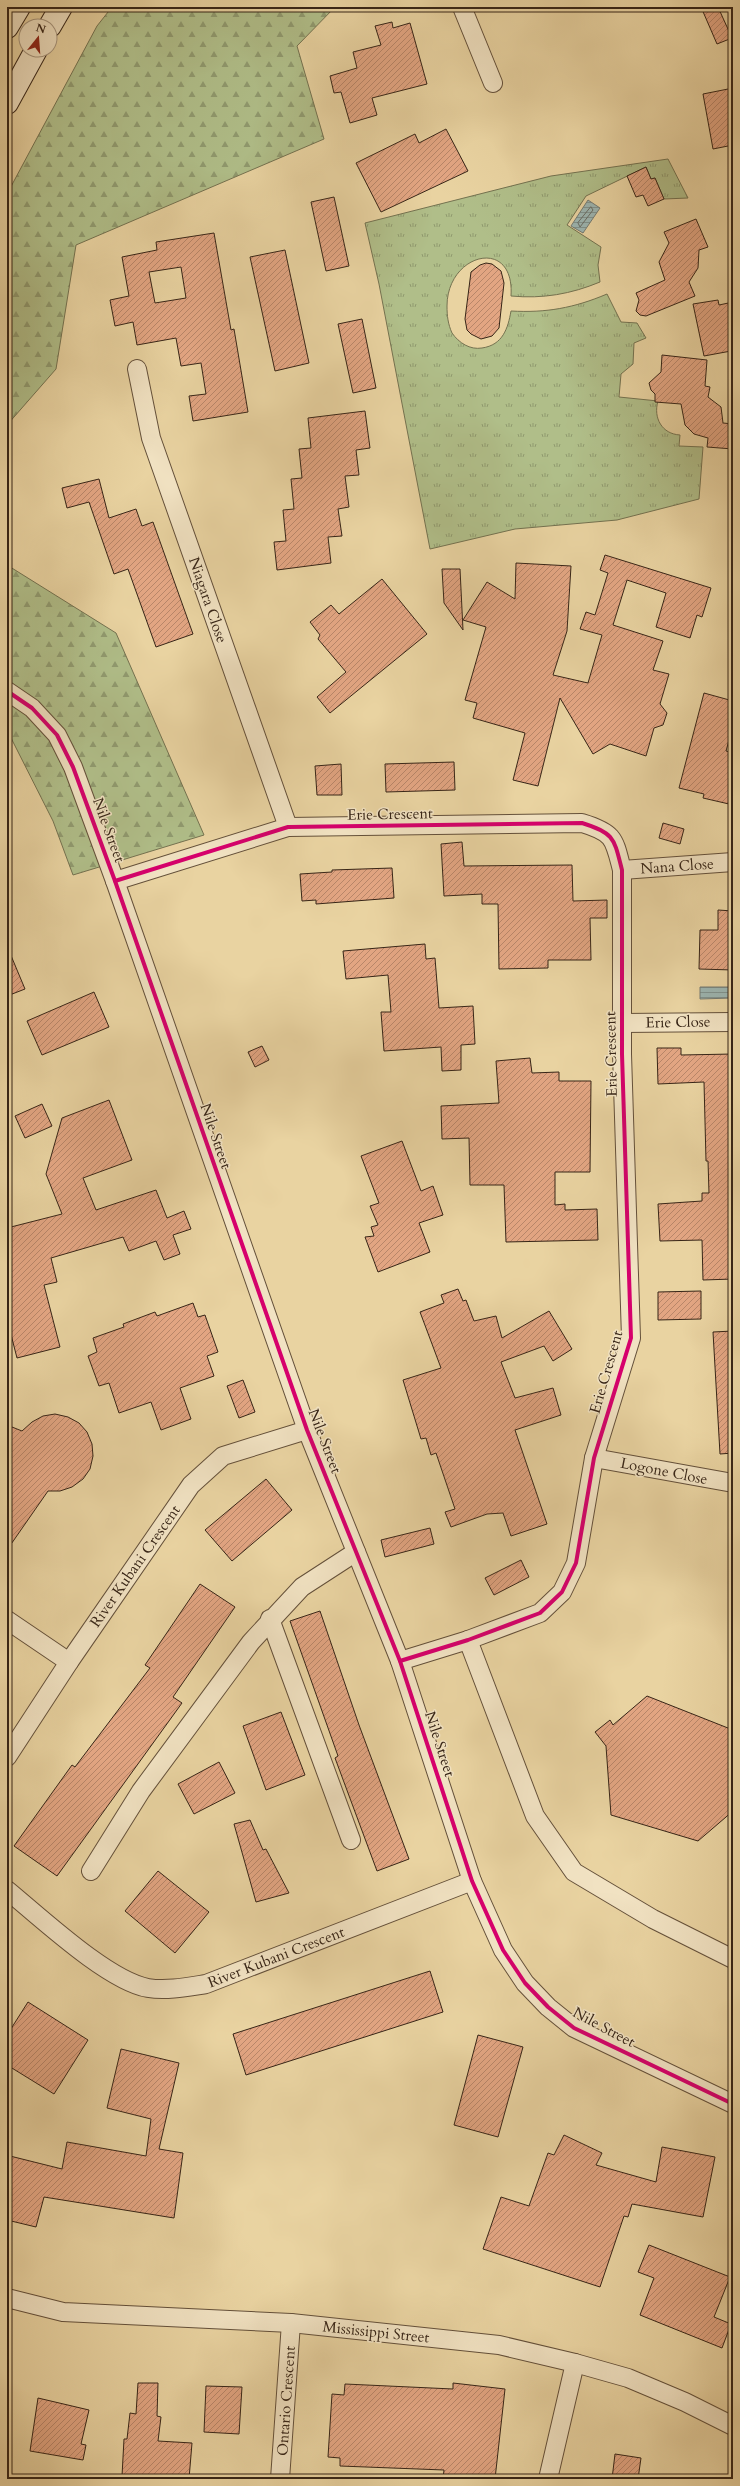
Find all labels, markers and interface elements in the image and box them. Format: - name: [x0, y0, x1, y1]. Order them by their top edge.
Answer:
- north arrow: [18, 18, 58, 58]
- text: N: [34, 20, 48, 38]
- street label: Niagara Close: [184, 554, 232, 646]
- street label: Nile Street: [88, 795, 130, 865]
- street label: Erie Crescent: [347, 803, 433, 825]
- street label: Nana Close: [640, 853, 715, 879]
- street label: Erie Crescent: [600, 1011, 622, 1097]
- street label: Erie Close: [645, 1011, 711, 1033]
- street label: Nile Street: [196, 1101, 237, 1172]
- street label: Erie Crescent: [585, 1328, 627, 1416]
- street label: Nile Street: [304, 1406, 347, 1476]
- street label: Logone Close: [619, 1453, 709, 1489]
- street label: River Kubani Crescent: [85, 1501, 185, 1631]
- street label: Nile Street: [420, 1709, 460, 1780]
- street label: River Kubani Crescent: [205, 1922, 347, 1992]
- street label: Nile Street: [569, 2002, 639, 2052]
- street label: Mississippi Street: [322, 2316, 431, 2348]
- street label: Ontario Crescent: [272, 2345, 300, 2457]

